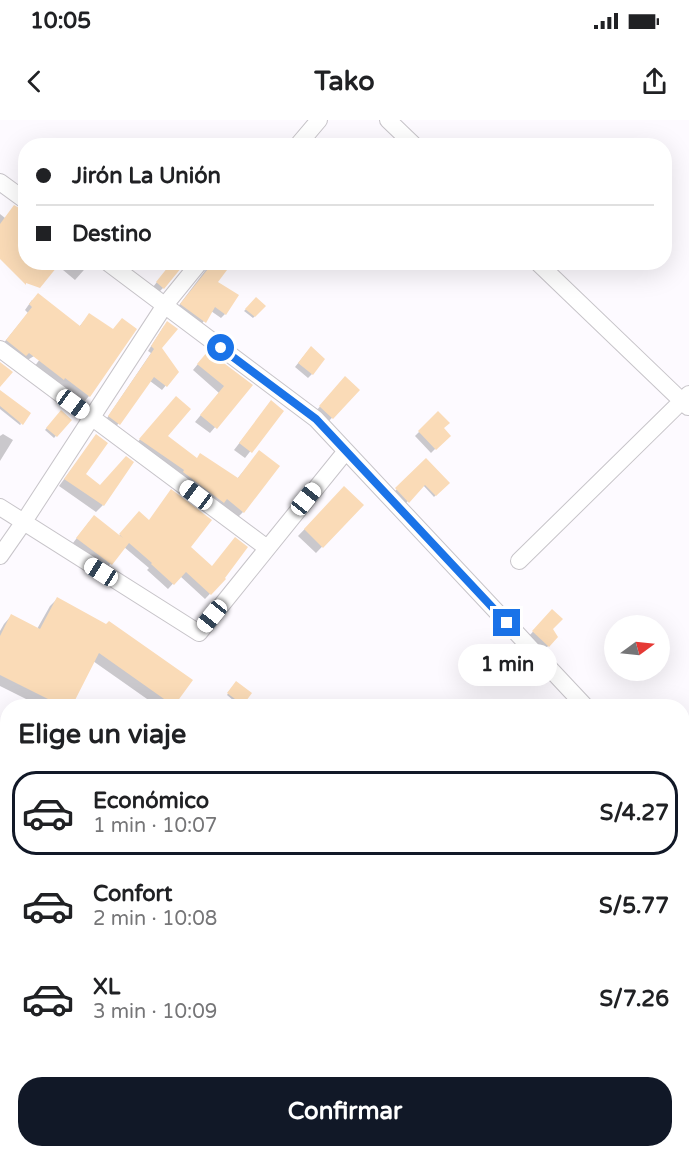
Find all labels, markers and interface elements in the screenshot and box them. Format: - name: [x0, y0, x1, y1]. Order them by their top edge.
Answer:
- text: 10:05: [30, 8, 91, 34]
- icon: back: [18, 65, 51, 98]
- text: Tako: [314, 65, 375, 98]
- icon: share: [638, 65, 671, 98]
- text: Jirón La Unión: [72, 163, 221, 189]
- text: Destino: [72, 221, 152, 247]
- route start: [207, 334, 234, 361]
- car: [53, 386, 93, 422]
- car: [176, 477, 216, 513]
- car: [288, 479, 324, 519]
- car: [81, 555, 121, 589]
- car: [194, 596, 230, 636]
- route end: [493, 609, 520, 636]
- north arrow: [604, 615, 670, 681]
- map controls: [604, 615, 670, 681]
- callout: 1 min: [458, 644, 556, 686]
- text: 1 min: [481, 653, 534, 677]
- text: Elige un viaje: [18, 718, 186, 751]
- icon: car: [21, 786, 75, 840]
- text: Económico: [93, 788, 209, 814]
- text: S/4.27: [600, 800, 669, 826]
- text: 1 min · 10:07: [93, 814, 217, 838]
- icon: car: [21, 879, 75, 933]
- text: Confort: [93, 881, 172, 907]
- text: S/5.77: [599, 893, 669, 919]
- text: 2 min · 10:08: [93, 907, 217, 931]
- icon: car: [21, 972, 75, 1026]
- text: XL: [93, 974, 120, 1000]
- text: S/7.26: [599, 986, 669, 1012]
- text: 3 min · 10:09: [93, 1000, 217, 1024]
- button: Confirmar: [18, 1077, 672, 1146]

